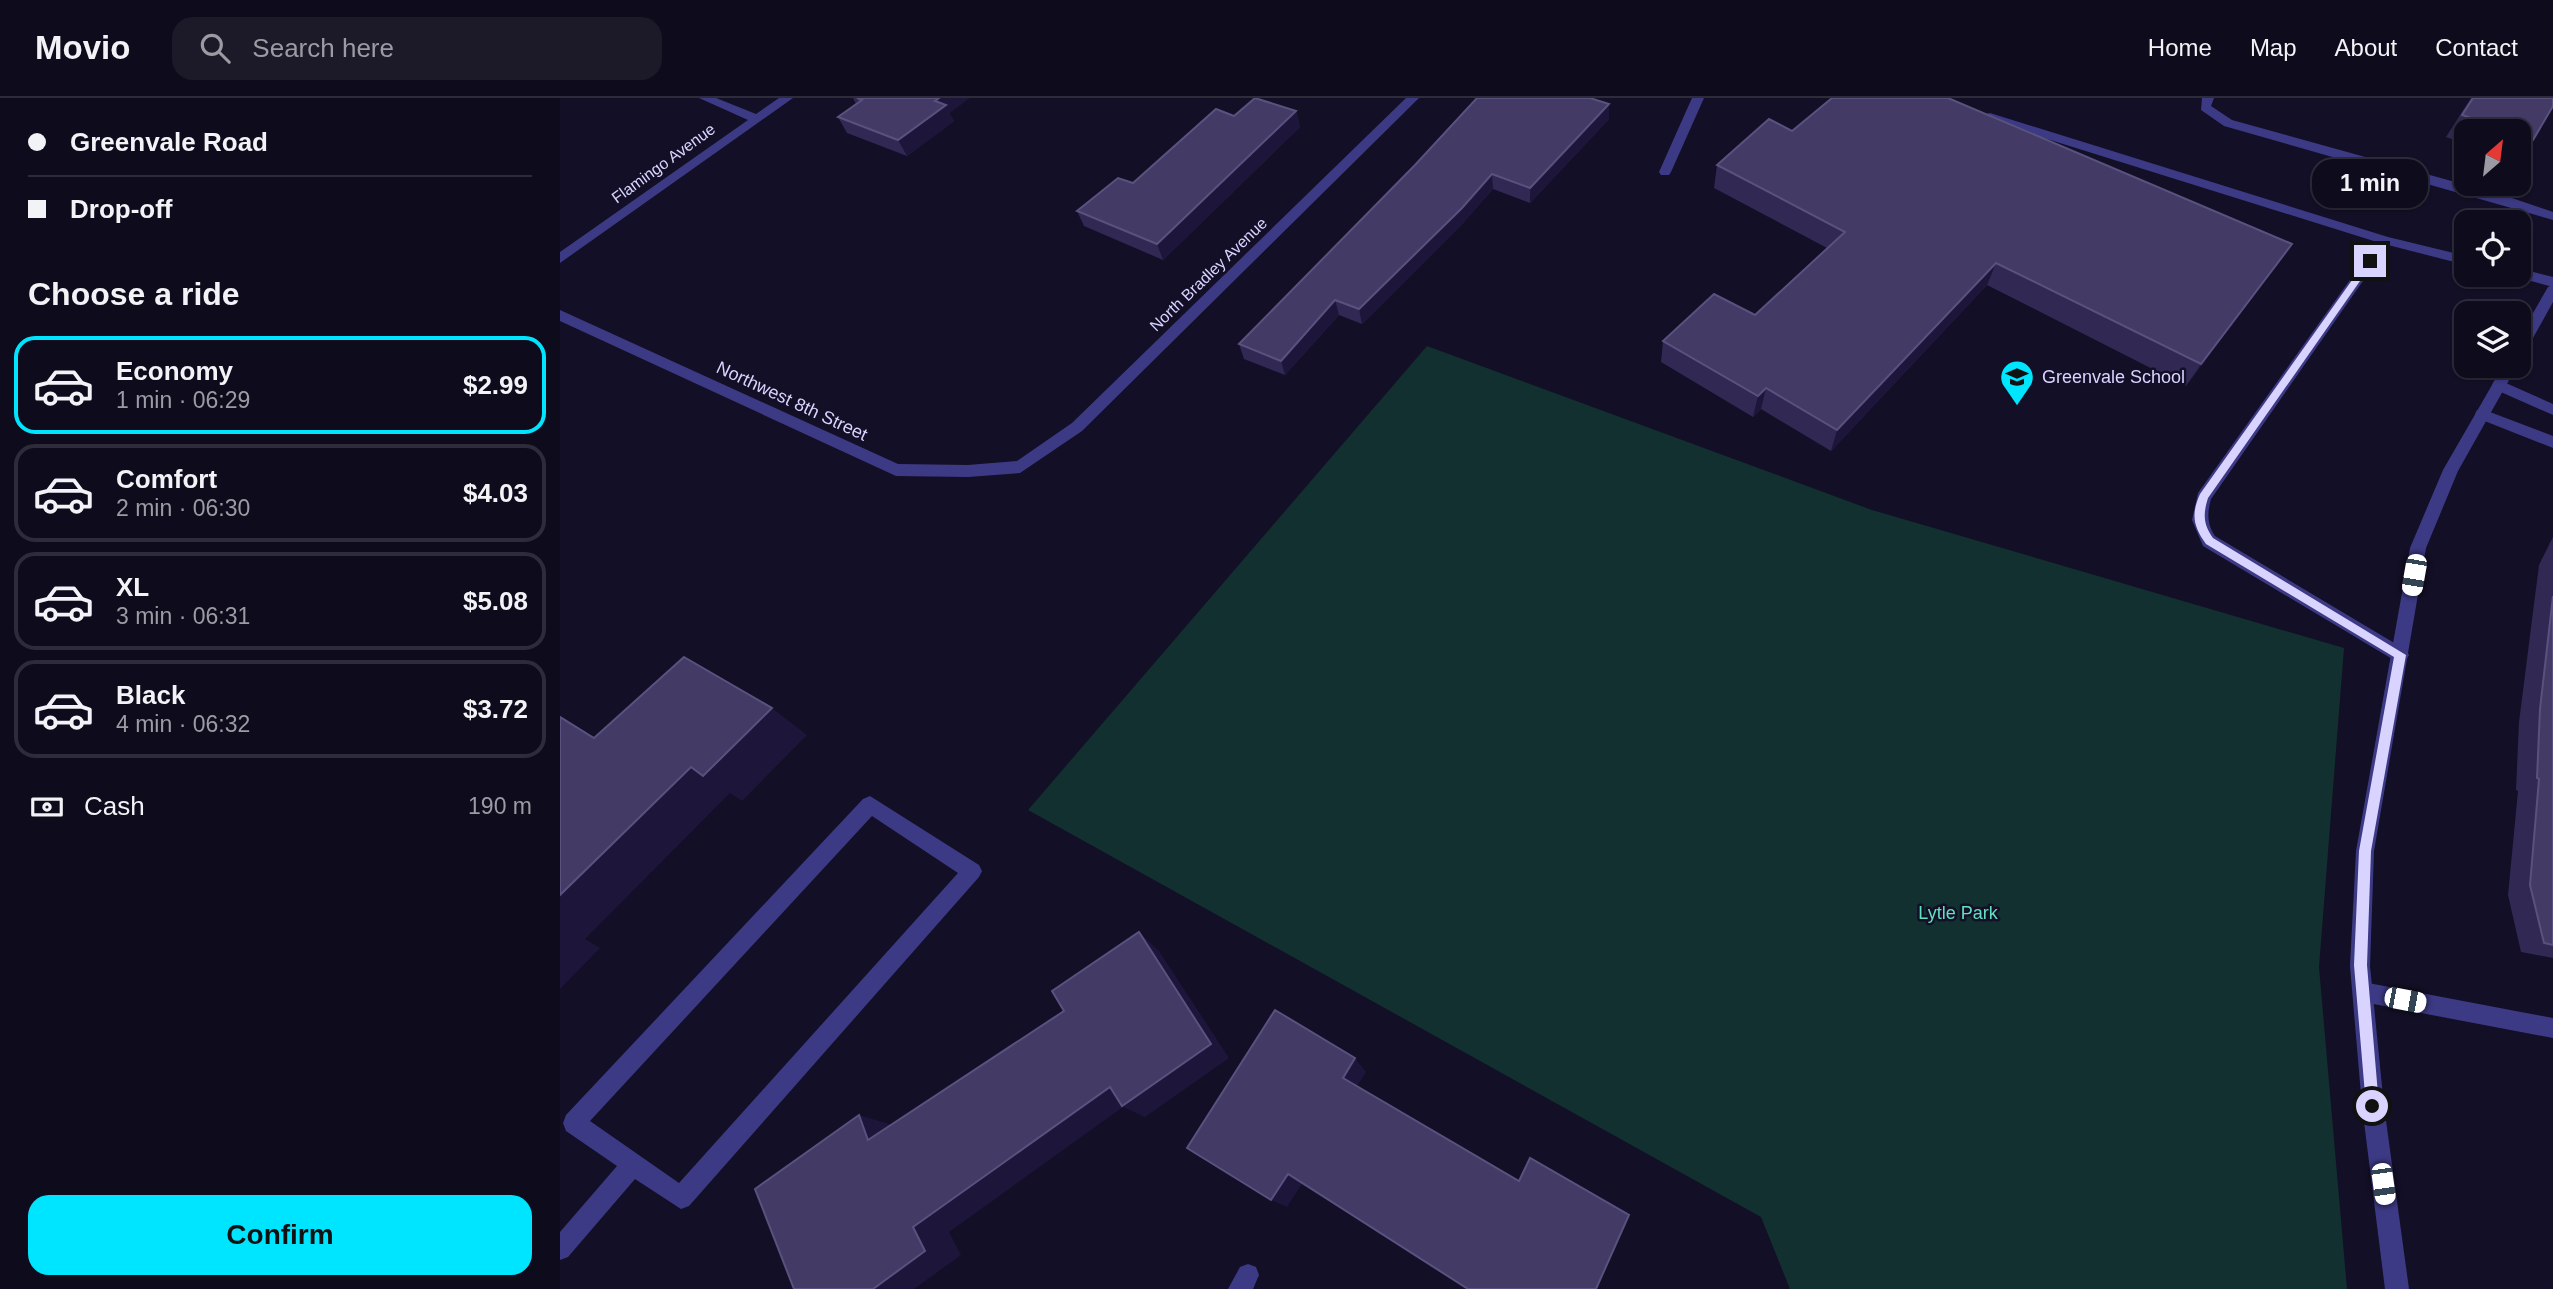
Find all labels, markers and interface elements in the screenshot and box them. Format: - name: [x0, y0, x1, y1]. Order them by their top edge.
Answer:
- search box: [172, 17, 662, 80]
- text: Movio: [35, 29, 130, 66]
- icon: search: [196, 29, 234, 67]
- text: Search here: [252, 33, 394, 63]
- text: Home: [2148, 34, 2212, 61]
- text: Map: [2250, 34, 2297, 61]
- text: About: [2335, 34, 2397, 61]
- text: Contact: [2435, 34, 2518, 61]
- north arrow: [2454, 119, 2530, 196]
- map controls: [2454, 119, 2531, 378]
- street label: Flamingo Avenue: [608, 120, 718, 207]
- text: Greenvale Road: [70, 127, 268, 157]
- callout: 1 min: [2312, 159, 2428, 208]
- text: 1 min: [2340, 170, 2400, 196]
- text: Drop-off: [70, 194, 173, 224]
- button: locate: [2454, 210, 2531, 287]
- street label: North Bradley Avenue: [1147, 214, 1270, 334]
- route end: [2354, 245, 2386, 277]
- text: Choose a ride: [28, 276, 240, 312]
- button: layers: [2454, 301, 2531, 378]
- icon: car: [32, 354, 95, 417]
- text: Economy: [116, 356, 233, 386]
- street label: Northwest 8th Street: [713, 357, 871, 445]
- school or university icon: Greenvale School: [1998, 358, 2036, 407]
- place label: Greenvale School: [2042, 367, 2185, 387]
- text: $2.99: [463, 370, 528, 400]
- text: 1 min · 06:29: [116, 387, 250, 413]
- icon: car: [32, 462, 95, 525]
- text: Comfort: [116, 464, 217, 494]
- text: $4.03: [463, 478, 528, 508]
- text: 2 min · 06:30: [116, 495, 250, 521]
- car: [2401, 552, 2428, 598]
- icon: car: [32, 570, 95, 633]
- text: XL: [116, 572, 149, 602]
- text: $5.08: [463, 586, 528, 616]
- text: 3 min · 06:31: [116, 603, 250, 629]
- icon: car: [32, 678, 95, 741]
- text: Black: [116, 680, 185, 710]
- text: $3.72: [463, 694, 528, 724]
- text: 4 min · 06:32: [116, 711, 250, 737]
- icon: cash: [28, 788, 66, 826]
- text: Cash: [84, 791, 145, 821]
- text: 190 m: [468, 793, 532, 819]
- park label: Lytle Park: [1918, 903, 1999, 923]
- car: [2383, 986, 2428, 1014]
- route start: [2356, 1090, 2388, 1122]
- car: [2370, 1162, 2397, 1206]
- button: Confirm: [28, 1195, 532, 1275]

